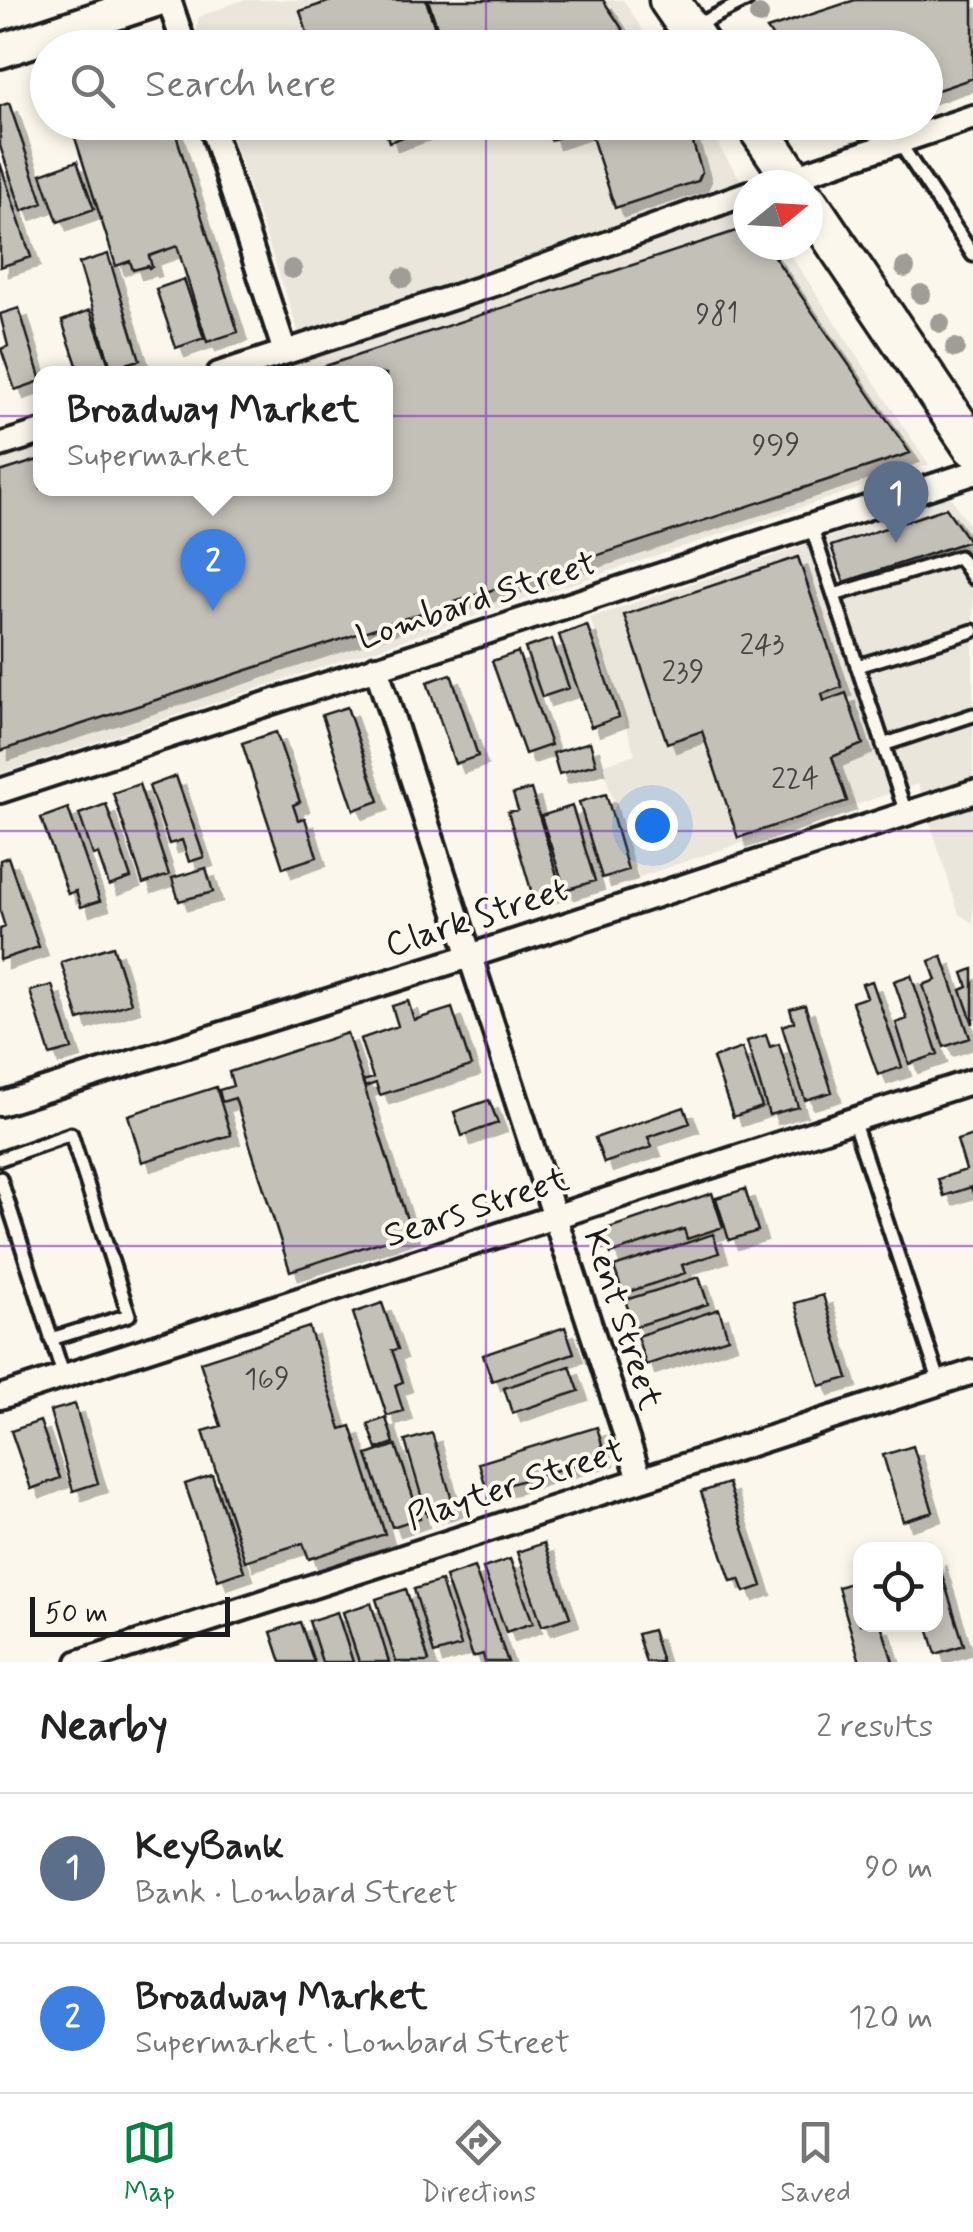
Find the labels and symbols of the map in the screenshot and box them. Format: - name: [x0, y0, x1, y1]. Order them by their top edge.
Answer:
- north arrow: [733, 170, 823, 260]
- house number: 981: [696, 295, 738, 334]
- house number: 999: [752, 426, 800, 465]
- pin: 1: [864, 460, 928, 543]
- pin: 2: [180, 528, 246, 611]
- street label: Lombard Street: [351, 541, 602, 661]
- house number: 243: [739, 626, 785, 665]
- house number: 239: [661, 653, 705, 692]
- house number: 224: [771, 760, 819, 799]
- your location: [627, 800, 678, 851]
- street label: Clark Street: [380, 867, 574, 969]
- street label: Sears Street: [378, 1156, 575, 1259]
- street label: Kent Street: [571, 1223, 673, 1416]
- house number: 169: [244, 1360, 290, 1399]
- street label: Playter Street: [401, 1428, 630, 1542]
- scale bar: [30, 1592, 230, 1636]

